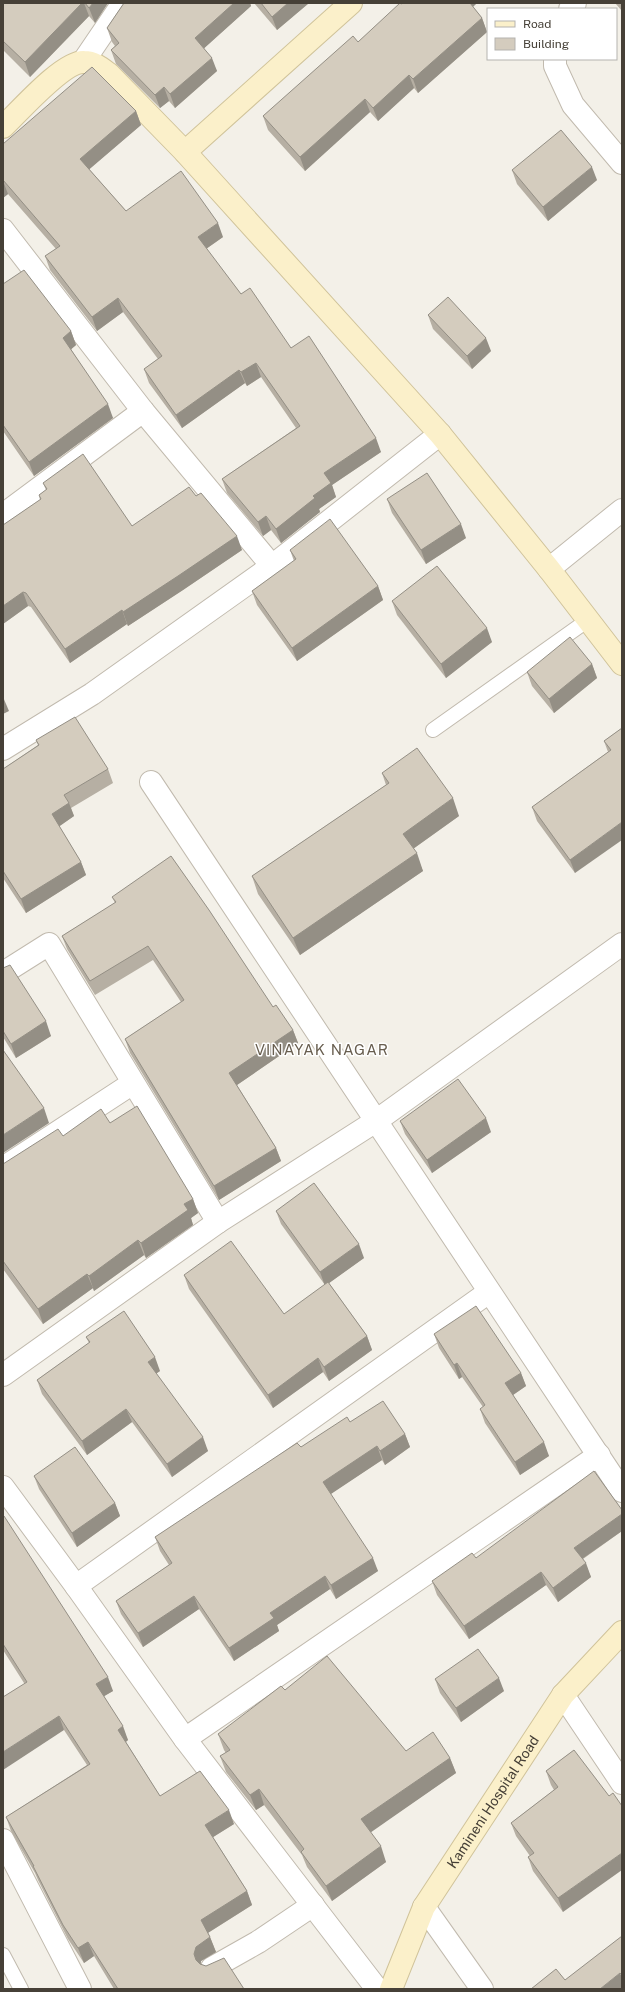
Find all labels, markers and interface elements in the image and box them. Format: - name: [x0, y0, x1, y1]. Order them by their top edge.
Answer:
- legend: [487, 8, 617, 60]
- text: Road: [523, 17, 551, 31]
- text: Building: [523, 37, 569, 51]
- district label: VINAYAK NAGAR: [255, 1041, 389, 1058]
- street label: Kamineni Hospital Road: [444, 1733, 542, 1871]

